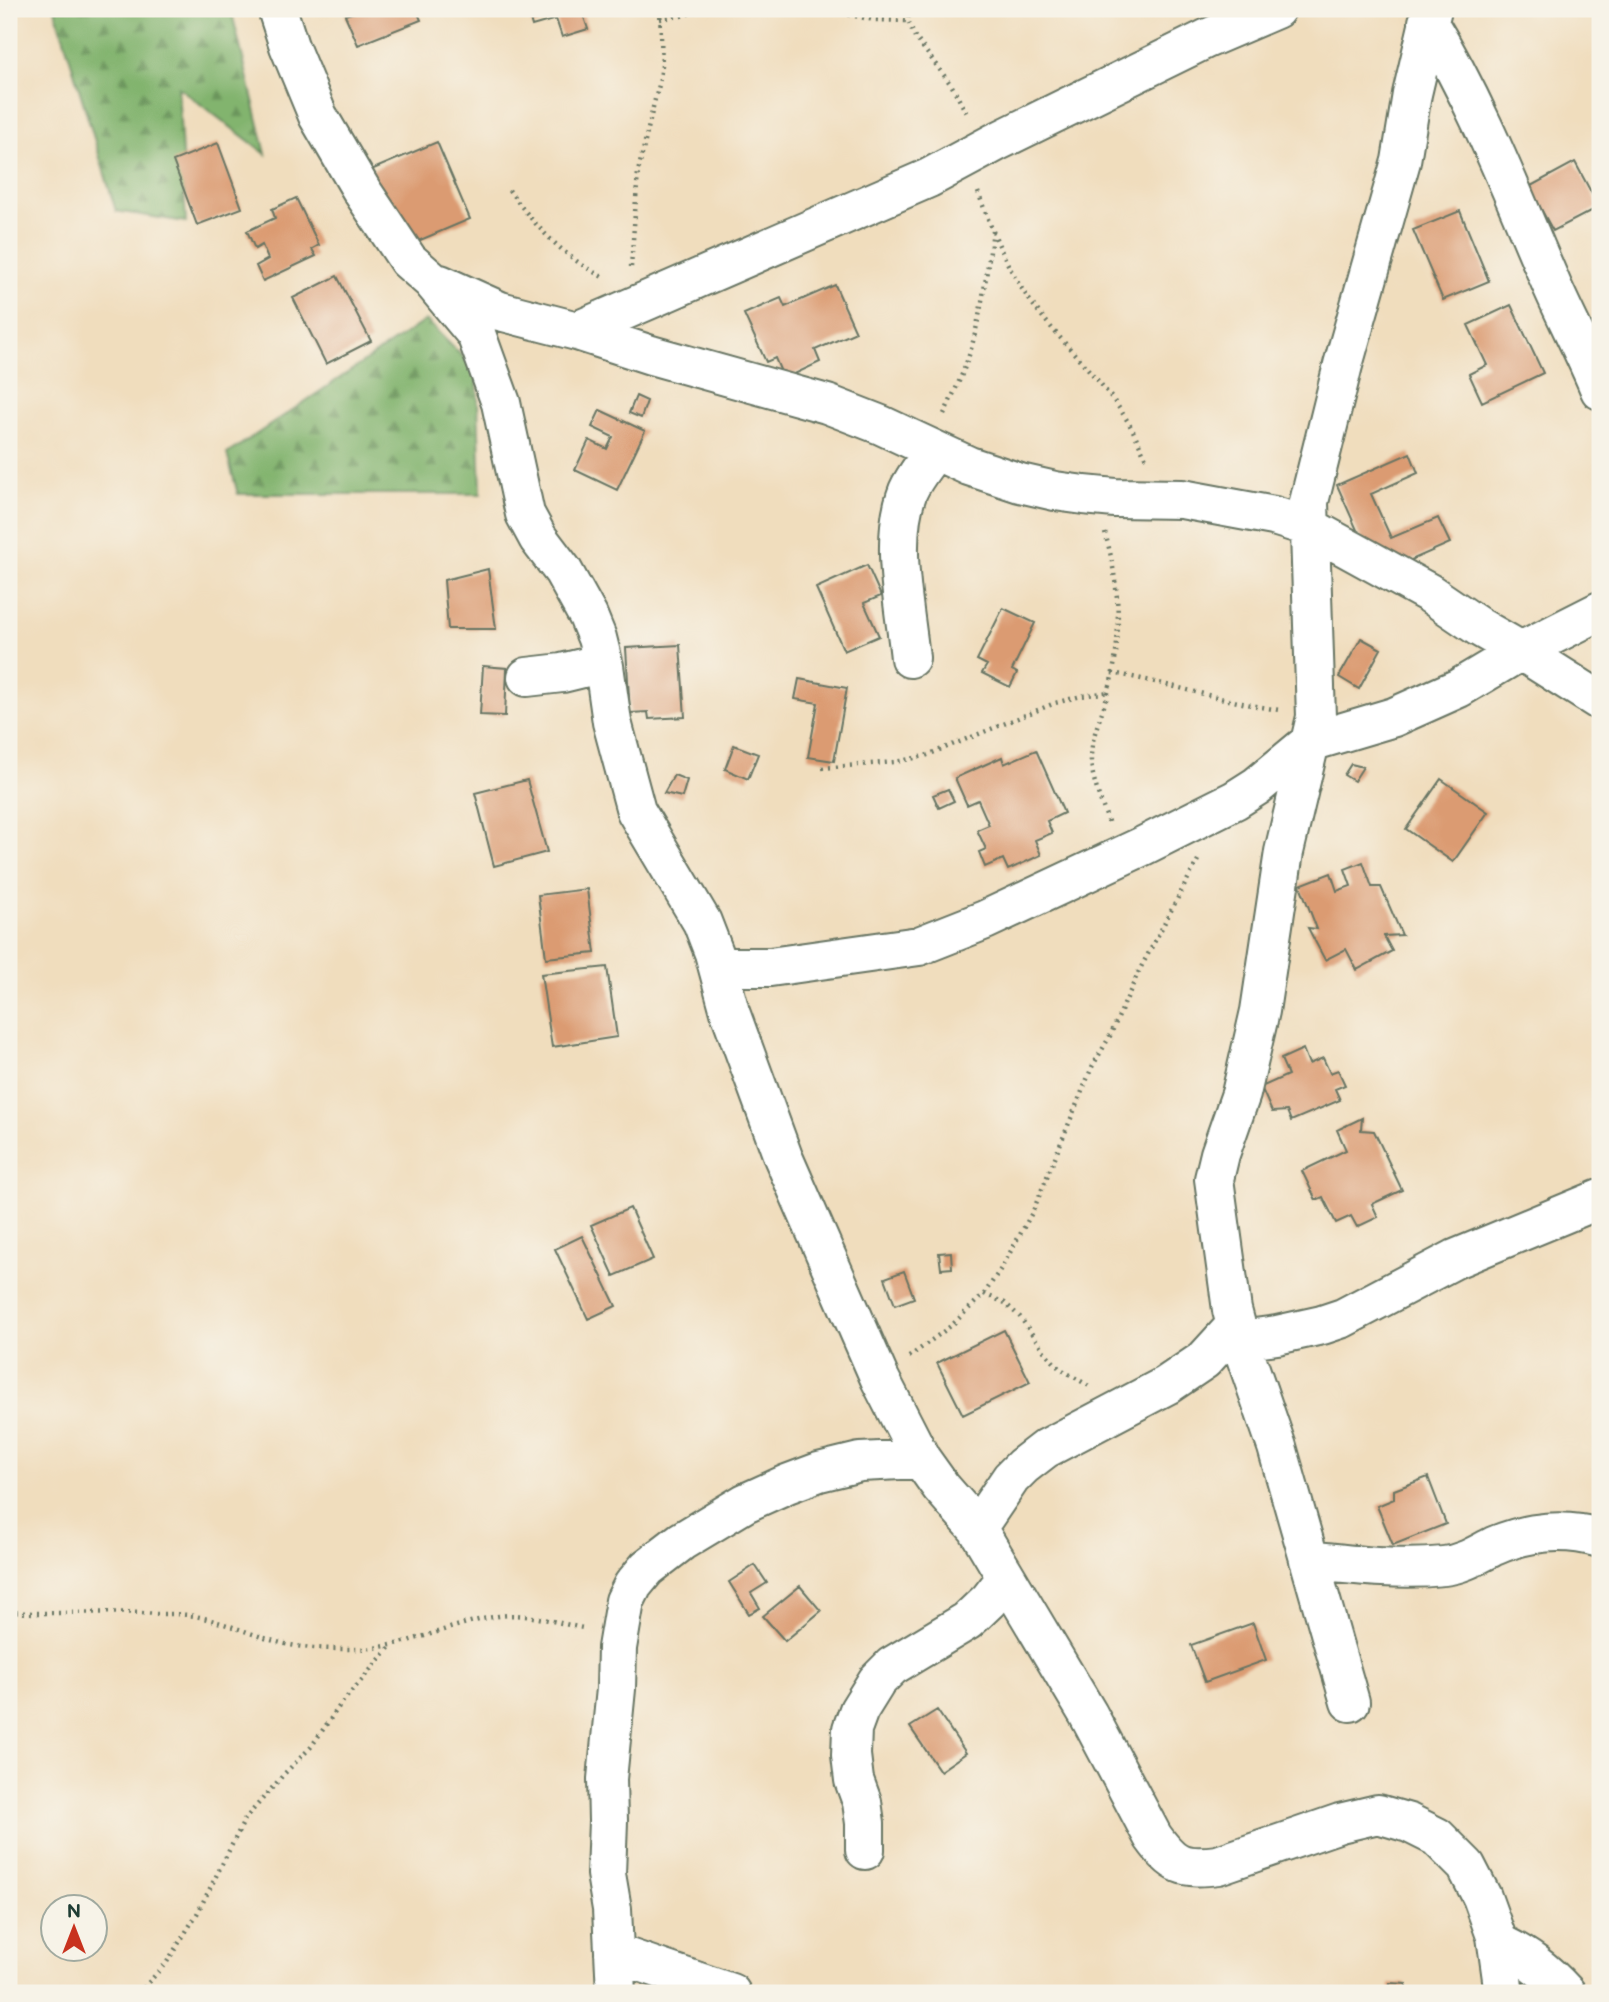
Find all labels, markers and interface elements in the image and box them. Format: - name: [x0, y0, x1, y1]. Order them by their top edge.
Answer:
- north arrow: [38, 1894, 108, 1964]
- text: N: [67, 1901, 81, 1924]

